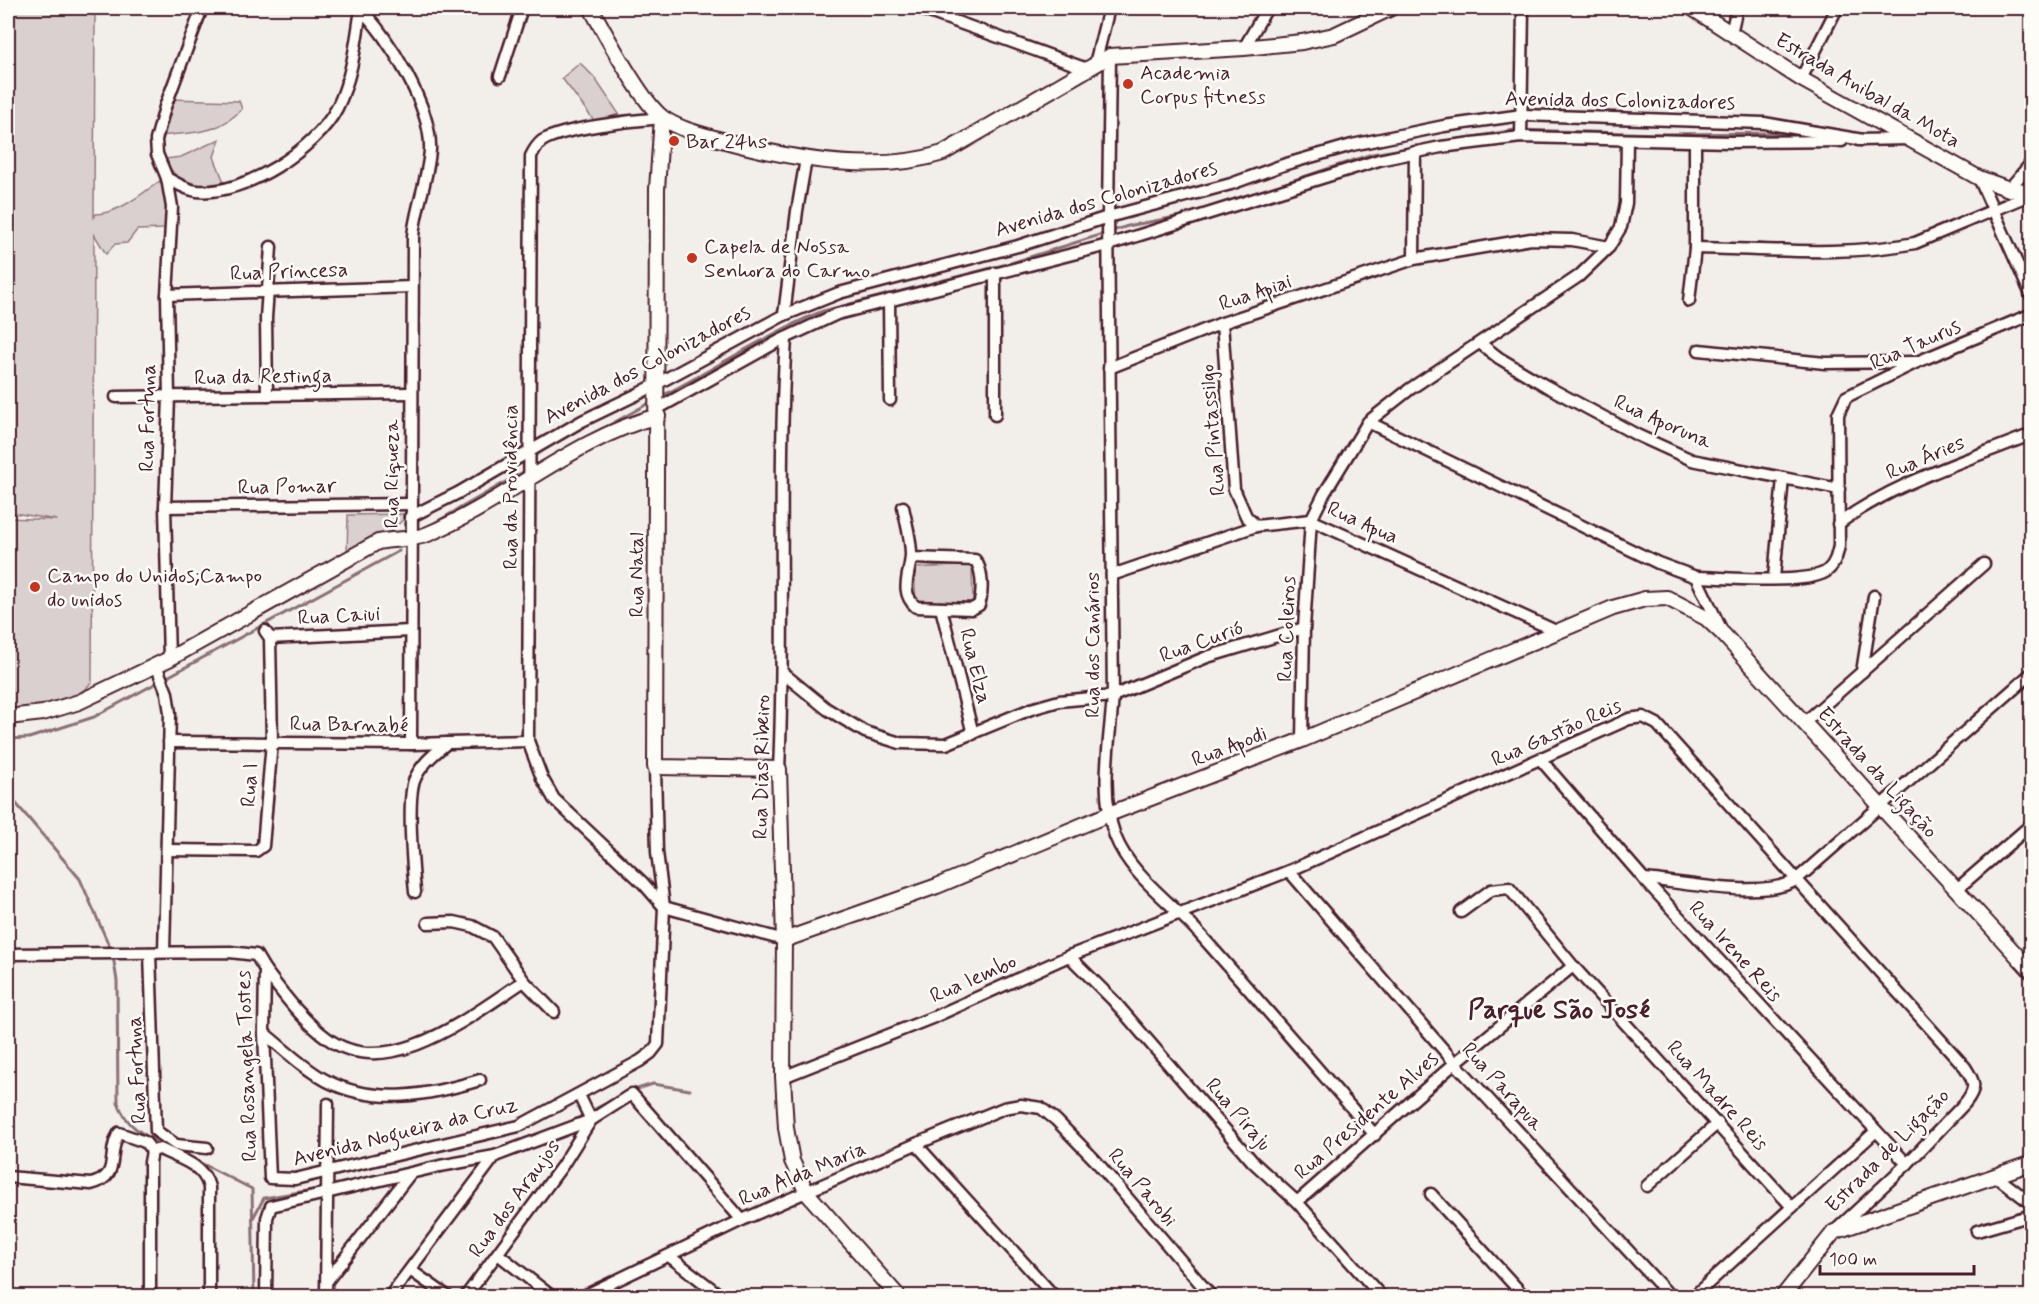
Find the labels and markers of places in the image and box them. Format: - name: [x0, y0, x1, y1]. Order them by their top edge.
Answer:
- place label: Academia Corpus fitness: [1140, 59, 1266, 111]
- marker: Academia Corpus fitness: [1121, 77, 1135, 91]
- place label: Bar 24hs: [686, 128, 767, 156]
- marker: Bar 24hs: [667, 134, 681, 148]
- place label: Capela de Nossa Senhora do Carmo: [704, 233, 870, 285]
- marker: Capela de Nossa Senhora do Carmo: [685, 251, 699, 265]
- place label: Campo do Unidos;Campo do unidos: [47, 562, 262, 614]
- marker: Campo do Unidos;Campo do unidos: [28, 580, 42, 594]

